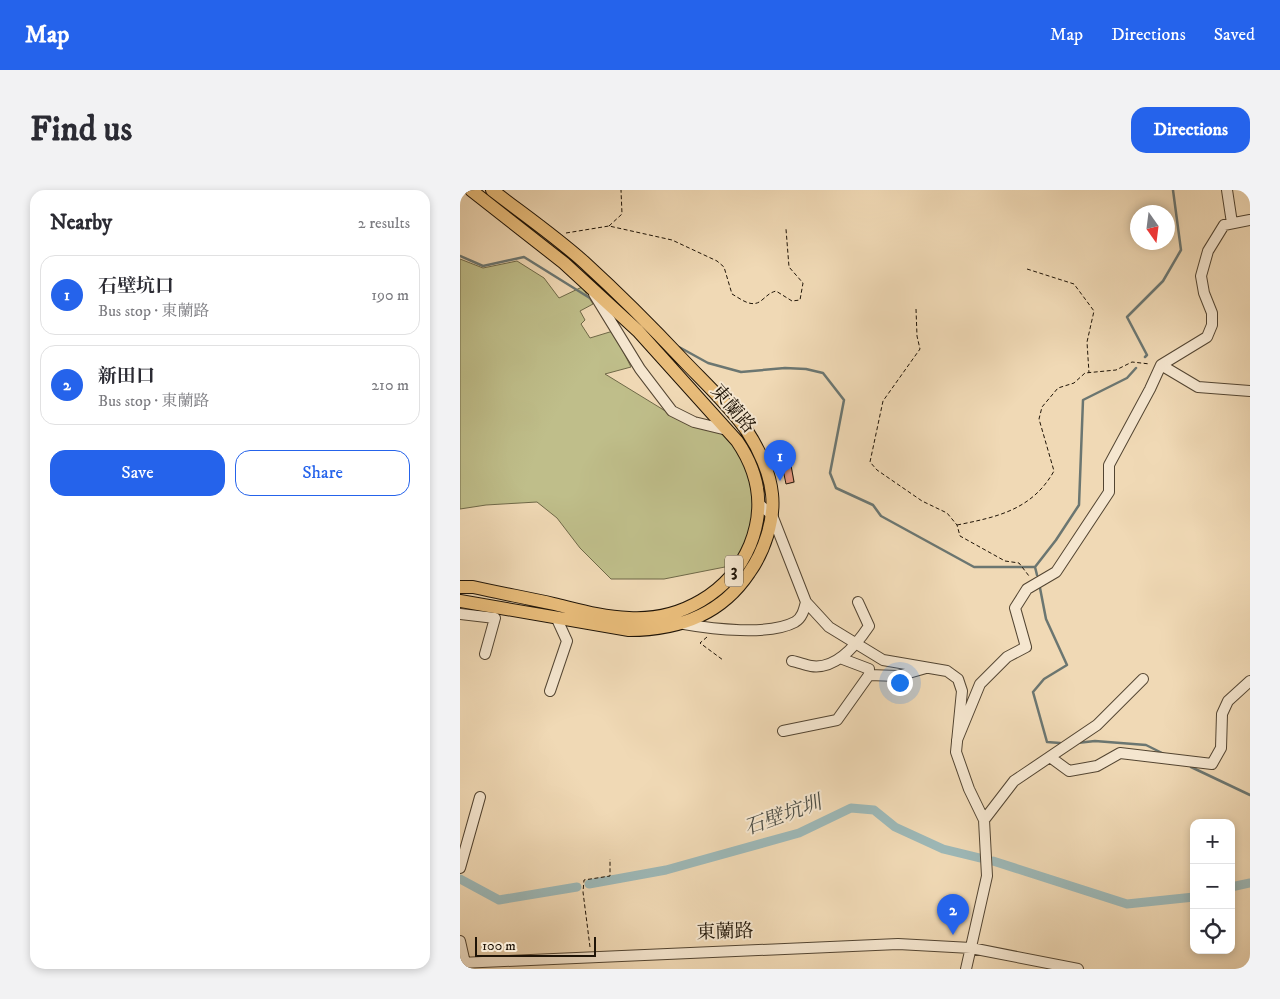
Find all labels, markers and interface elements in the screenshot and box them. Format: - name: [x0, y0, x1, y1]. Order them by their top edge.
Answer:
- text: Map: [25, 20, 69, 50]
- text: Map: [1050, 24, 1083, 46]
- text: Directions: [1111, 24, 1186, 46]
- text: Saved: [1214, 24, 1255, 46]
- button: Directions: [1131, 107, 1250, 153]
- text: Find us: [30, 108, 132, 152]
- north arrow: [1130, 205, 1175, 250]
- text: Nearby: [50, 210, 112, 236]
- text: 2 results: [358, 213, 410, 233]
- text: 石壁坑口: [98, 275, 174, 298]
- text: 1: [64, 285, 70, 305]
- text: 190 m: [371, 285, 409, 305]
- text: Bus stop · 東蘭路: [98, 301, 210, 321]
- text: 新田口: [98, 365, 155, 388]
- text: 2: [63, 375, 71, 395]
- text: 210 m: [371, 375, 409, 395]
- street label: 東蘭路: [706, 380, 760, 438]
- text: Bus stop · 東蘭路: [98, 391, 210, 411]
- pin: 1: [764, 440, 796, 481]
- button: Save: [50, 450, 225, 496]
- button: Share: [235, 450, 410, 496]
- road number: 3: [725, 556, 743, 586]
- your location: [887, 670, 913, 696]
- water label: 石壁坑圳: [741, 790, 828, 841]
- map controls: [1190, 819, 1235, 954]
- button: +: [1190, 819, 1235, 864]
- button: −: [1190, 864, 1235, 909]
- pin: 2: [937, 894, 969, 935]
- button: locate: [1190, 909, 1235, 954]
- street label: 東蘭路: [696, 920, 754, 944]
- scale bar: [475, 934, 596, 957]
- text: 100 m: [482, 937, 516, 955]

